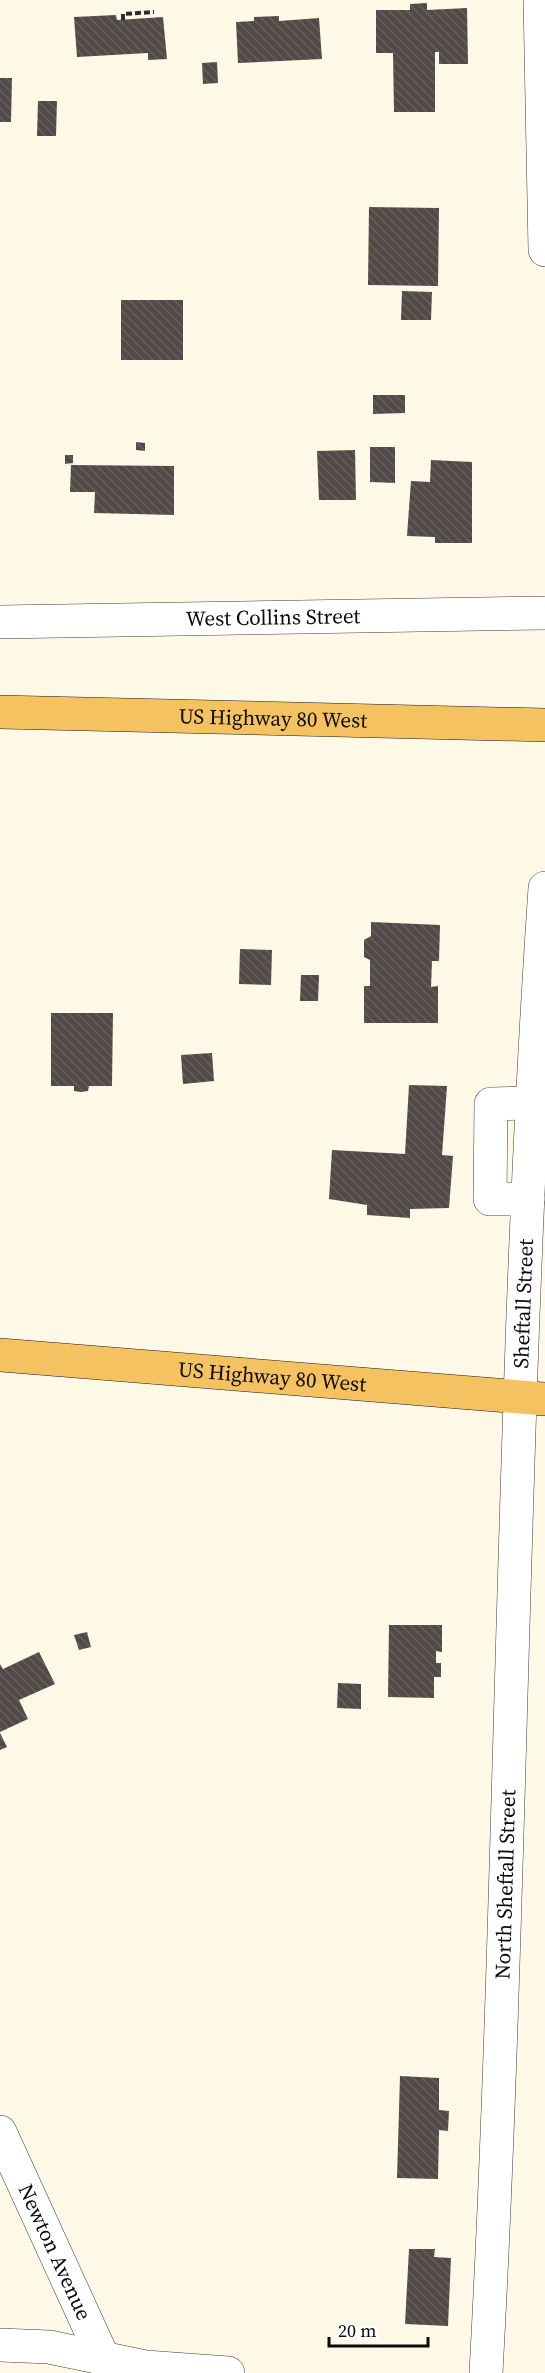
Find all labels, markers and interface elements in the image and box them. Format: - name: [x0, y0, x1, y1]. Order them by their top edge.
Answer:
- street label: West Collins Street: [185, 601, 361, 633]
- street label: US Highway 80 West: [178, 701, 368, 735]
- street label: Sheftall Street: [506, 1238, 540, 1369]
- street label: US Highway 80 West: [177, 1354, 367, 1399]
- street label: North Sheftall Street: [488, 1789, 522, 1980]
- street label: Newton Avenue: [12, 2179, 99, 2325]
- scale bar: [329, 2310, 428, 2348]
- text: 20 m: [338, 2318, 376, 2343]

